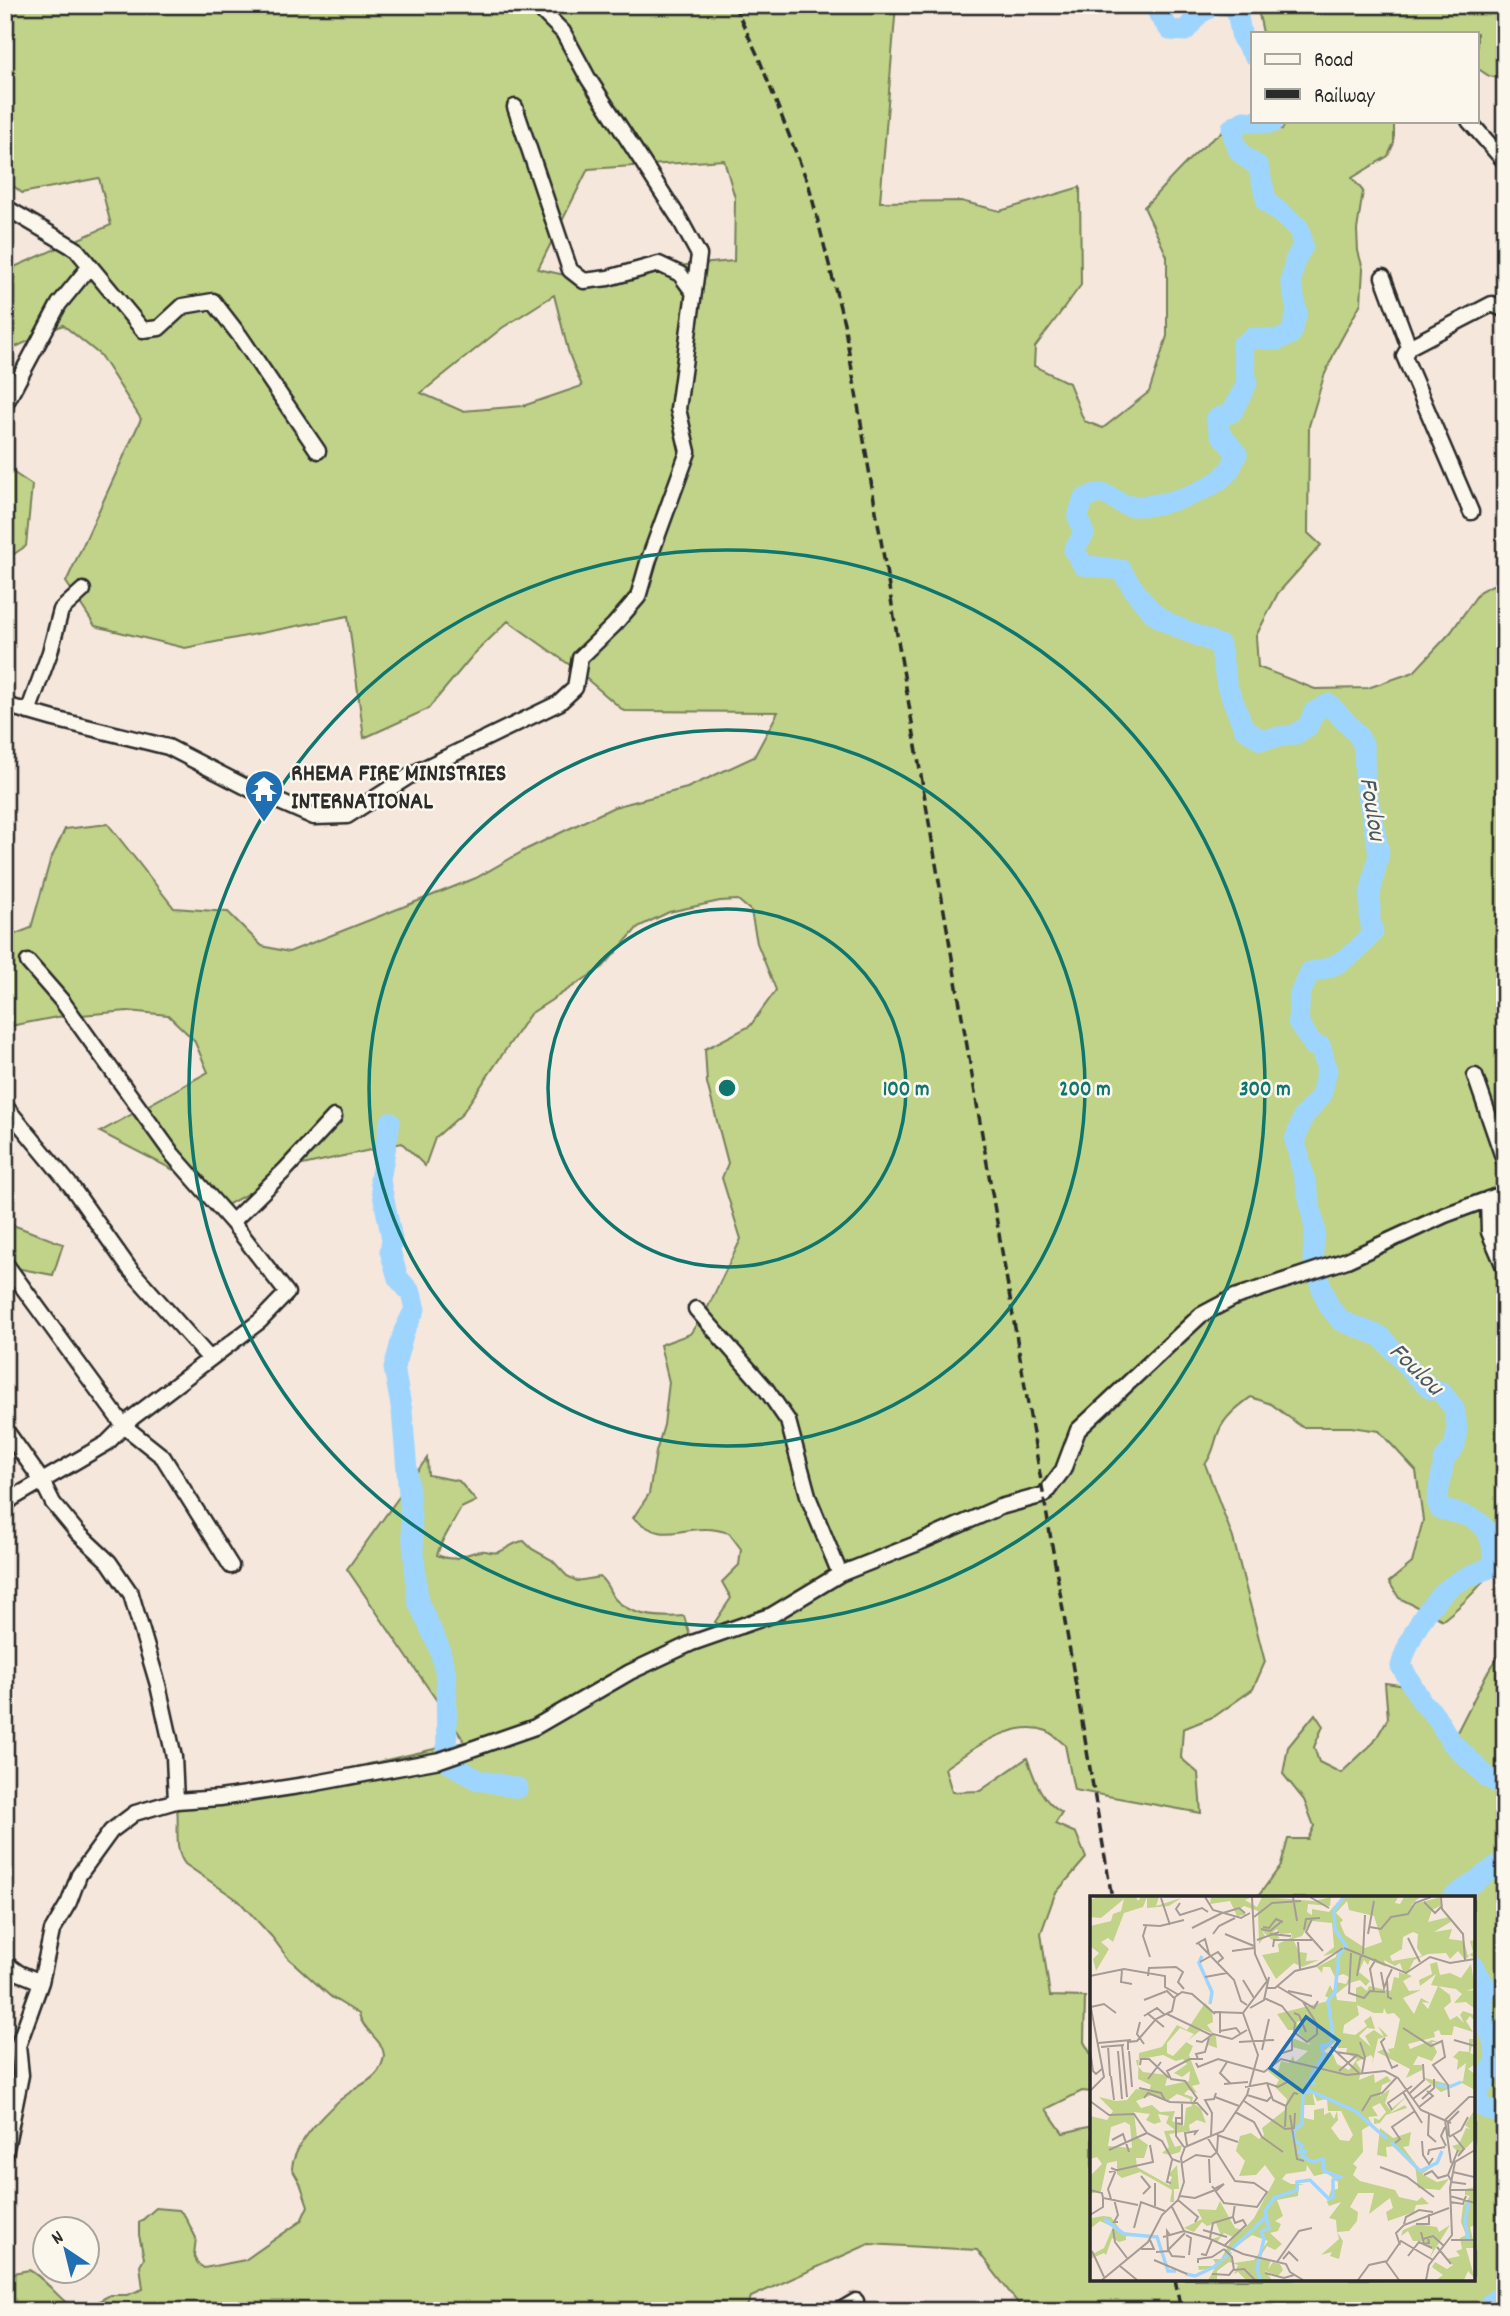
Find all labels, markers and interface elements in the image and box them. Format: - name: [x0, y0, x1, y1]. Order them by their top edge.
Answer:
- legend: [1251, 32, 1478, 122]
- text: Road: [1314, 47, 1353, 77]
- text: Railway: [1314, 83, 1375, 113]
- place label: RHEMA FIRE MINISTRIES INTERNATIONAL: [291, 758, 506, 820]
- temple icon: RHEMA FIRE MINISTRIES INTERNATIONAL: [243, 768, 285, 823]
- water label: Foulou: [1348, 775, 1395, 845]
- centre of rings: [715, 1076, 739, 1100]
- text: 100 m: [883, 1076, 929, 1106]
- text: 200 m: [1059, 1076, 1111, 1106]
- text: 300 m: [1239, 1076, 1291, 1106]
- water label: Foulou: [1379, 1335, 1452, 1407]
- inset map: [1090, 1896, 1475, 2281]
- north arrow: [32, 2214, 102, 2284]
- text: N: [47, 2225, 70, 2253]

